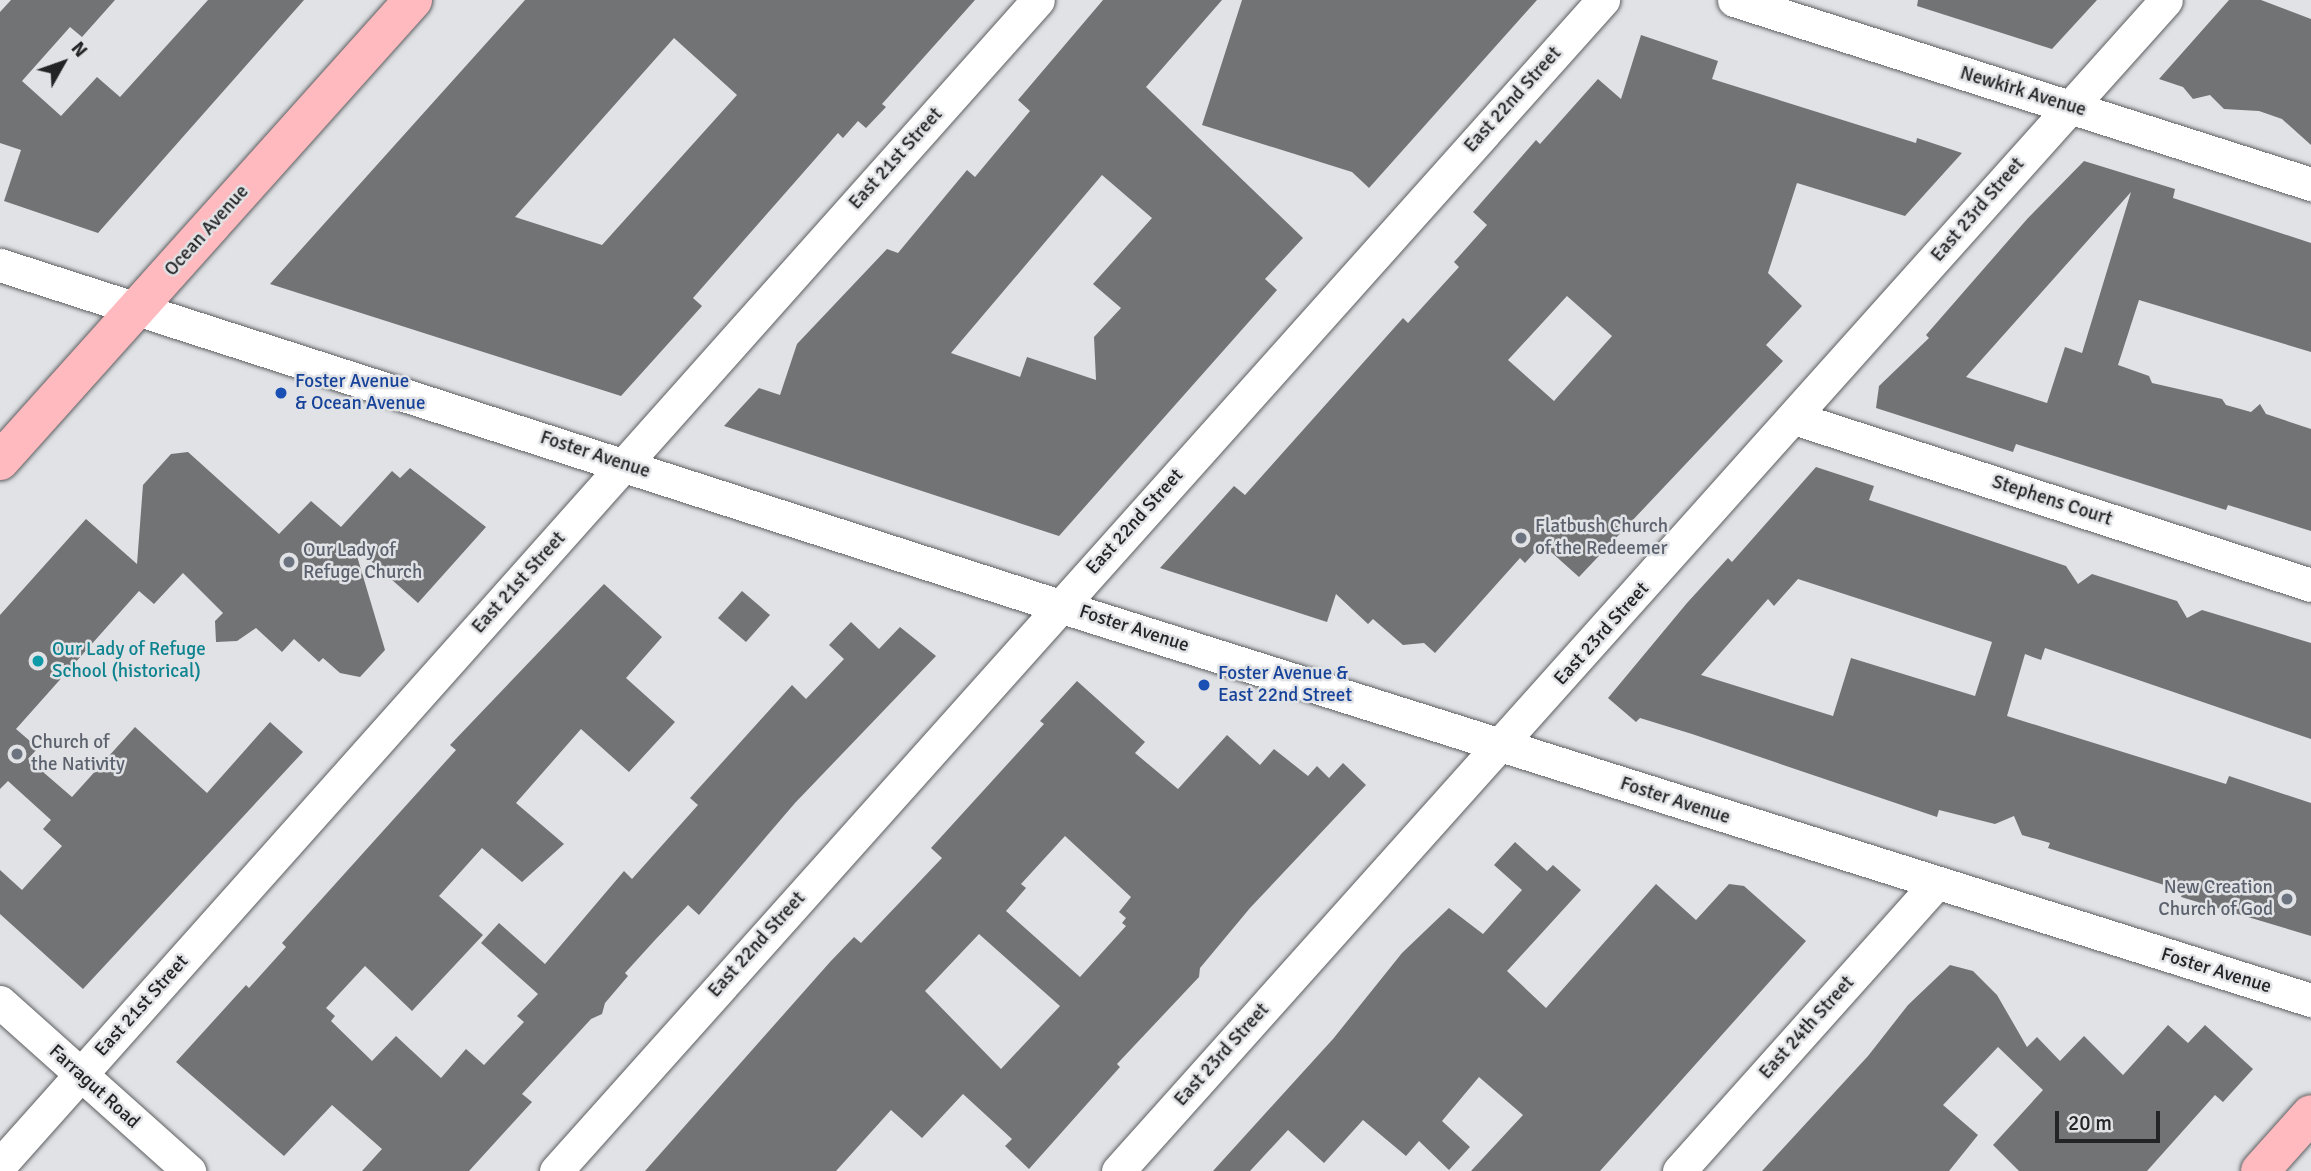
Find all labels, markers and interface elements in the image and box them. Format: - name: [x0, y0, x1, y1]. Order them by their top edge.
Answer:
- north arrow: [28, 28, 98, 98]
- text: N: [66, 37, 93, 62]
- street label: East 22nd Street: [1460, 43, 1566, 157]
- street label: Newkirk Avenue: [1957, 62, 2089, 122]
- street label: East 21st Street: [845, 104, 947, 214]
- street label: East 23rd Street: [1927, 153, 2029, 267]
- street label: Ocean Avenue: [160, 181, 254, 281]
- place label: Foster Avenue & Ocean Avenue: [295, 371, 425, 415]
- marker: Foster Avenue & Ocean Avenue: [273, 385, 289, 401]
- street label: Foster Avenue: [537, 427, 653, 483]
- street label: East 22nd Street: [1082, 465, 1188, 579]
- street label: Stephens Court: [1989, 471, 2115, 531]
- place label: Flatbush Church of the Redeemer: [1535, 516, 1668, 560]
- street label: East 21st Street: [468, 528, 570, 638]
- marker: Flatbush Church of the Redeemer: [1513, 530, 1529, 546]
- place label: Our Lady of Refuge Church: [303, 540, 422, 584]
- marker: Our Lady of Refuge Church: [281, 554, 297, 570]
- street label: East 23rd Street: [1550, 578, 1654, 690]
- street label: Foster Avenue: [1076, 601, 1192, 657]
- place label: Our Lady of Refuge School (historical): [52, 639, 206, 683]
- marker: Our Lady of Refuge School (historical): [30, 653, 46, 669]
- place label: Foster Avenue & East 22nd Street: [1218, 663, 1352, 707]
- marker: Foster Avenue & East 22nd Street: [1196, 677, 1212, 693]
- place label: Church of the Nativity: [31, 732, 125, 776]
- marker: Church of the Nativity: [9, 746, 25, 762]
- street label: Foster Avenue: [1617, 773, 1733, 829]
- place label: New Creation Church of God: [2158, 877, 2273, 921]
- street label: East 22nd Street: [704, 888, 810, 1002]
- marker: New Creation Church of God: [2279, 891, 2295, 907]
- street label: Foster Avenue: [2158, 943, 2274, 999]
- street label: East 21st Street: [91, 951, 193, 1061]
- street label: East 24th Street: [1755, 972, 1859, 1084]
- street label: East 23rd Street: [1170, 999, 1274, 1111]
- street label: Farragut Road: [44, 1040, 144, 1134]
- scale bar: [2059, 1098, 2164, 1142]
- text: 20 m: [2068, 1110, 2112, 1136]

